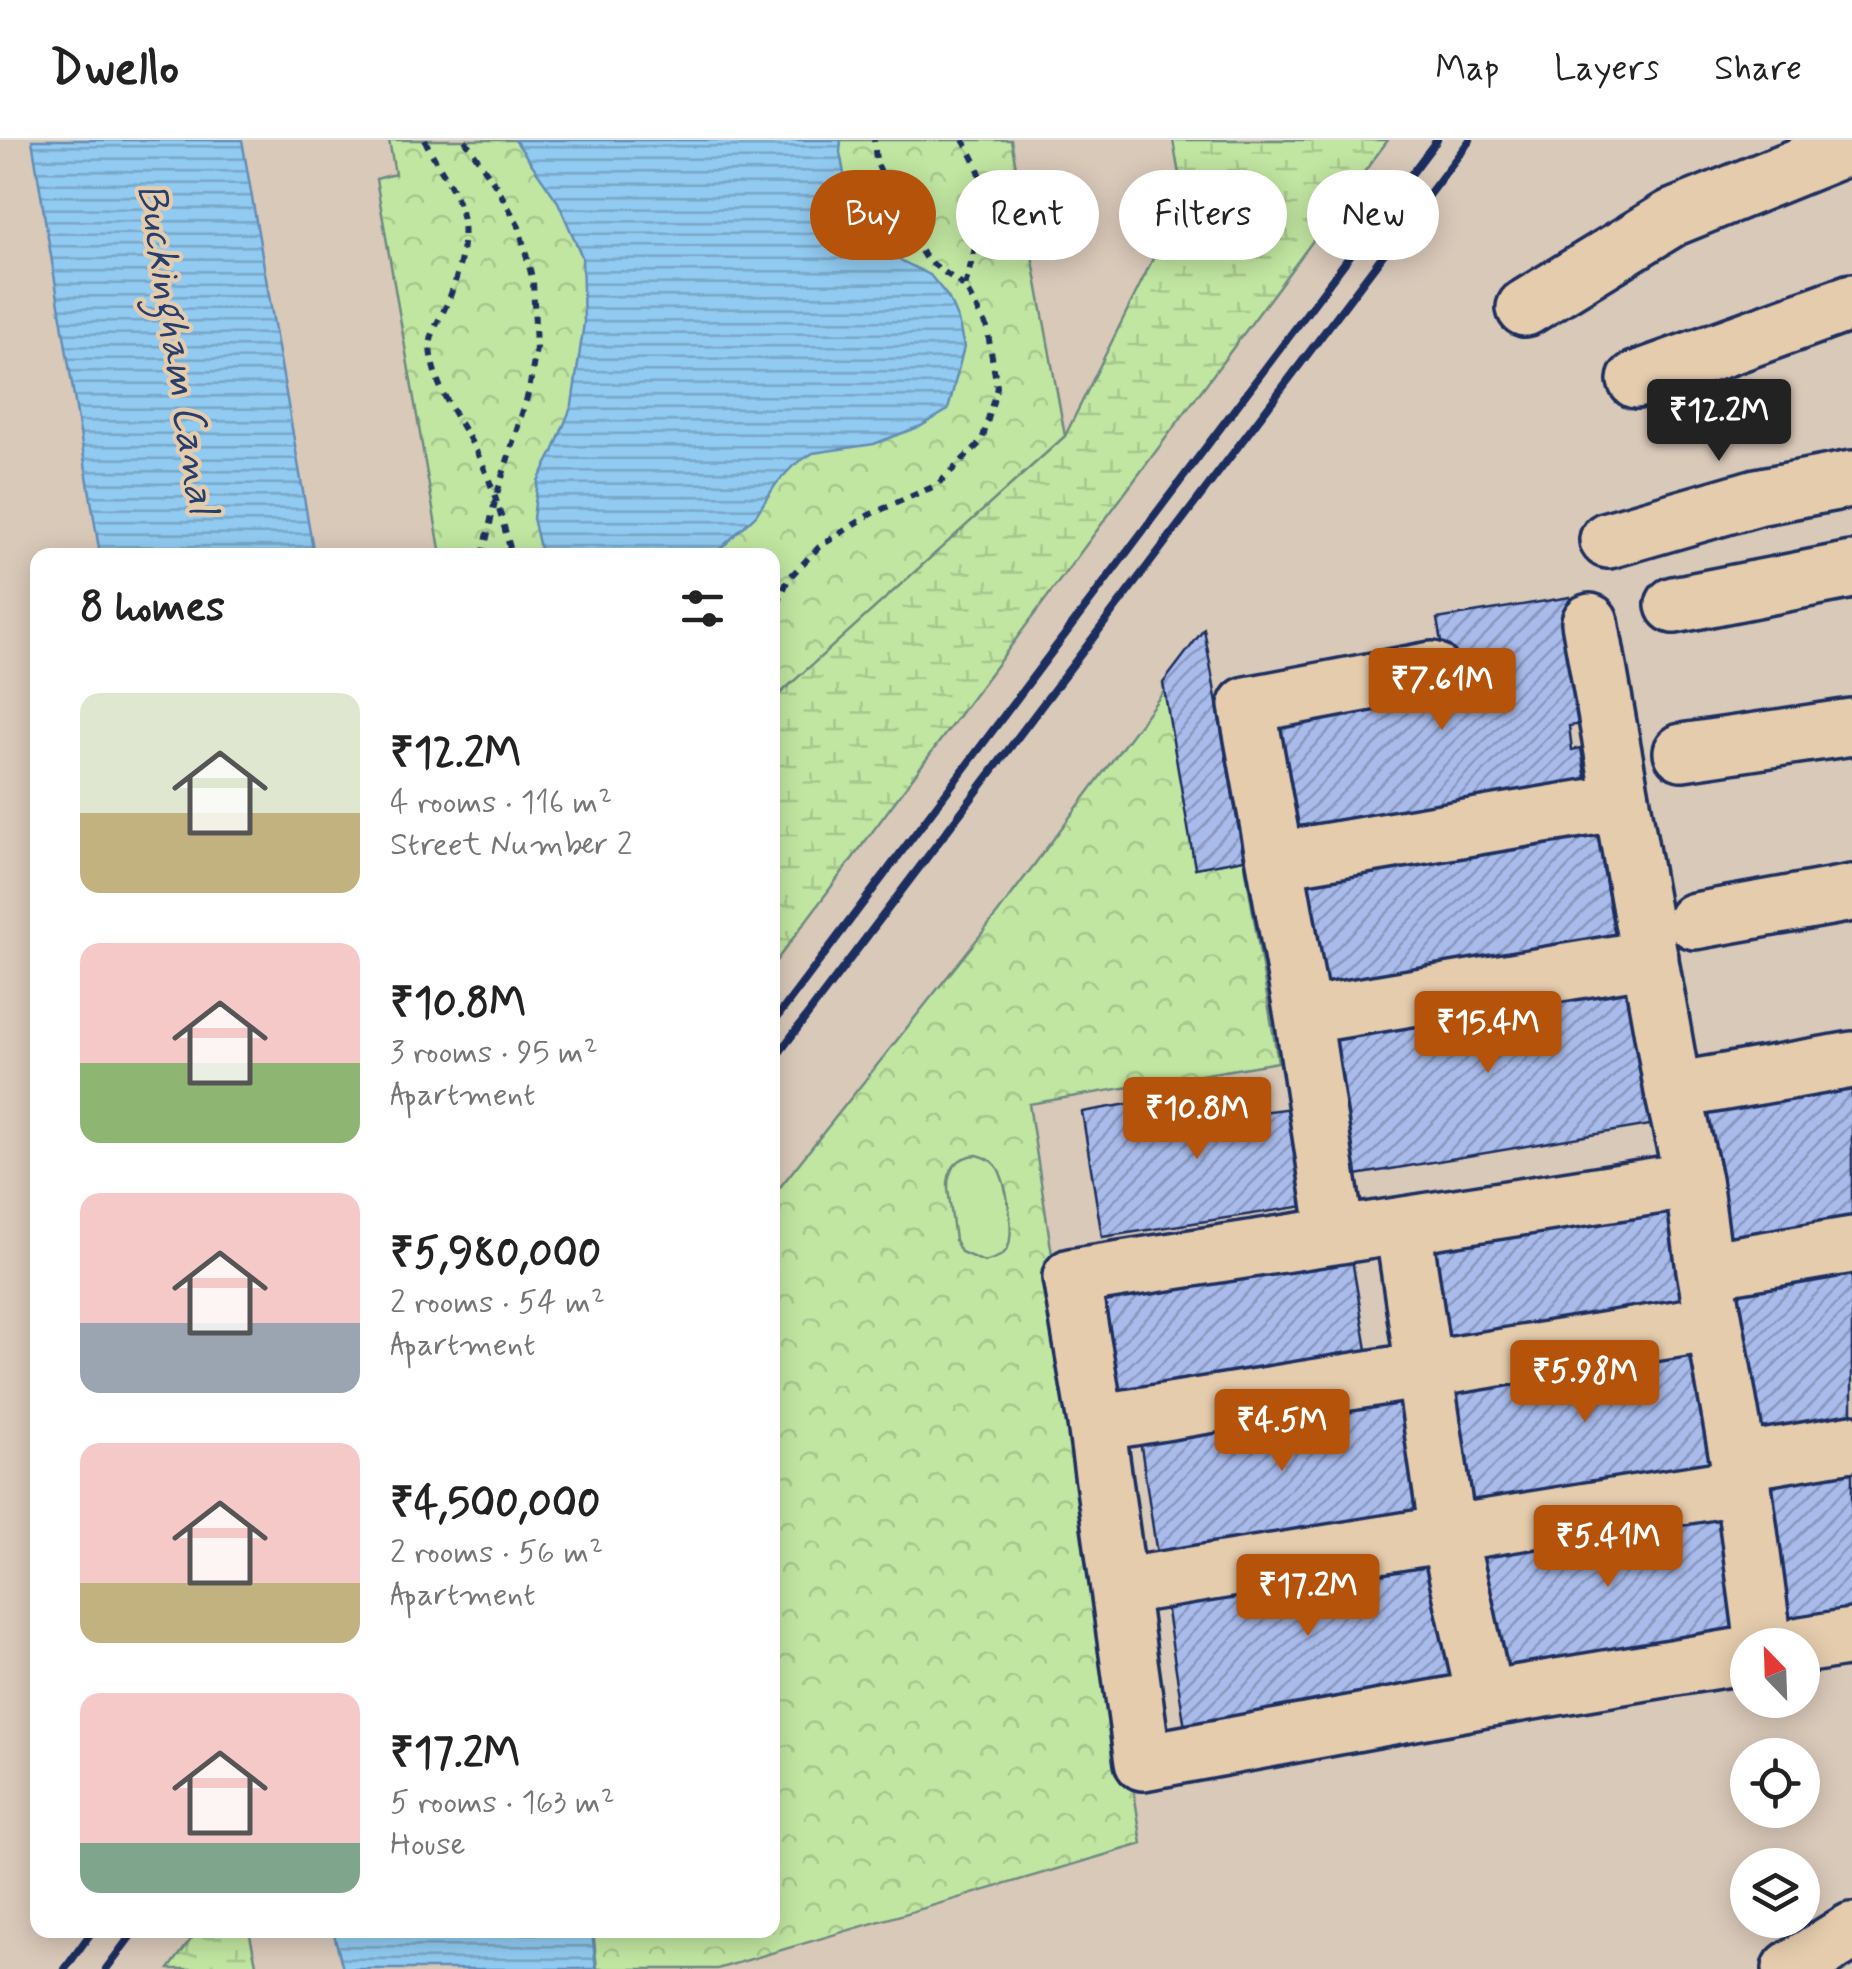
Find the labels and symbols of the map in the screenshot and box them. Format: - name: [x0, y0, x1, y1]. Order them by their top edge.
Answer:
- water label: Buckingham Canal: [118, 179, 229, 521]
- pin: ₹12.2M: [1638, 379, 1800, 464]
- pin: ₹7.61M: [1361, 648, 1523, 733]
- pin: ₹15.4M: [1407, 991, 1569, 1076]
- pin: ₹10.8M: [1116, 1077, 1278, 1162]
- pin: ₹5.98M: [1504, 1340, 1666, 1425]
- pin: ₹4.5M: [1212, 1389, 1352, 1474]
- pin: ₹5.41M: [1527, 1505, 1689, 1590]
- pin: ₹17.2M: [1227, 1554, 1389, 1639]
- north arrow: [1730, 1628, 1820, 1718]

